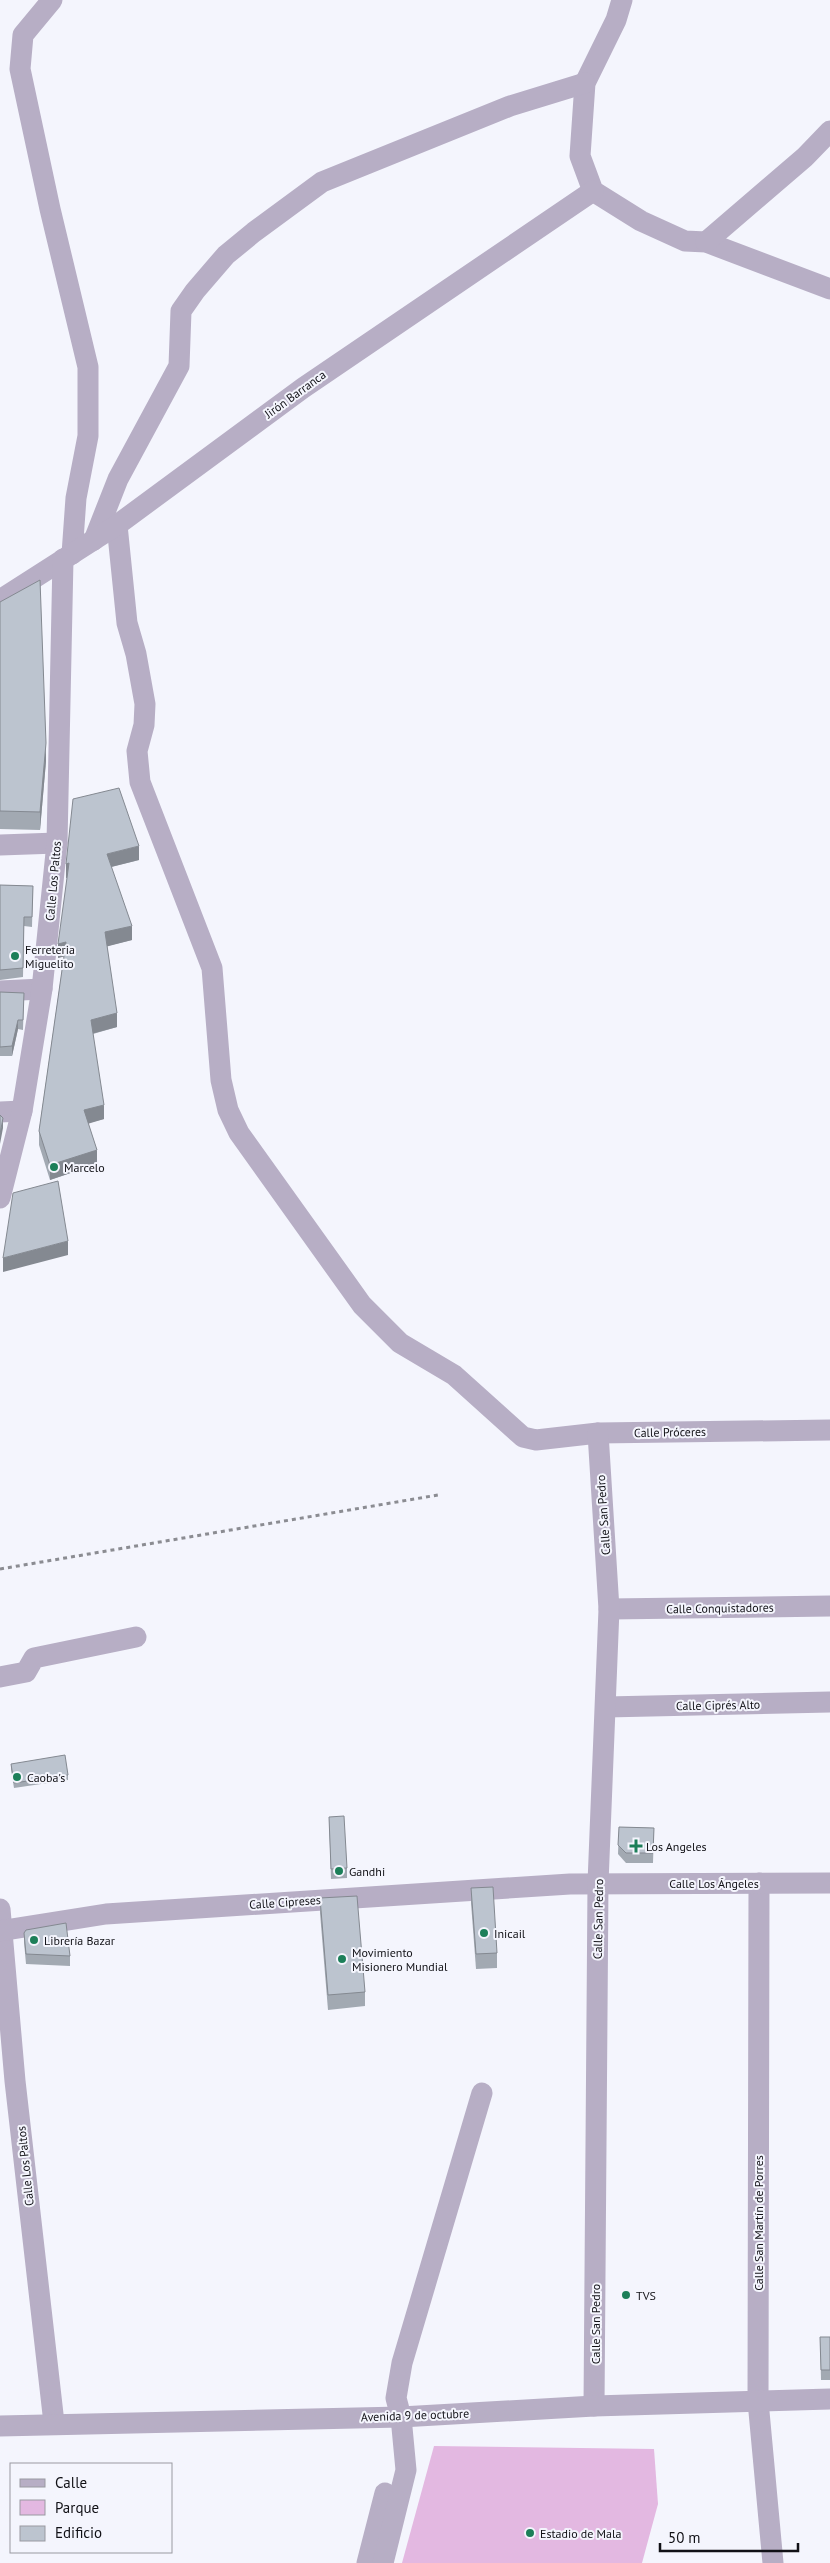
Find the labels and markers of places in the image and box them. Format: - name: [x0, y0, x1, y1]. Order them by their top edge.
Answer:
- place label: Ferreteria Miguelito: [25, 942, 75, 971]
- marker: Ferreteria Miguelito: [9, 950, 21, 962]
- place label: Marcelo: [64, 1160, 105, 1175]
- marker: Marcelo: [48, 1161, 60, 1173]
- place label: Caoba's: [27, 1770, 65, 1785]
- marker: Caoba's: [11, 1771, 23, 1783]
- place label: Los Angeles: [646, 1839, 707, 1854]
- marker: Los Angeles: [630, 1840, 642, 1852]
- place label: Gandhi: [349, 1864, 385, 1879]
- marker: Gandhi: [333, 1865, 345, 1877]
- place label: Inicail: [494, 1926, 526, 1941]
- marker: Inicail: [478, 1927, 490, 1939]
- place label: Librería Bazar: [44, 1933, 115, 1948]
- marker: Librería Bazar: [28, 1934, 40, 1946]
- place label: Movimiento Misionero Mundial: [352, 1945, 448, 1974]
- marker: Movimiento Misionero Mundial: [336, 1953, 348, 1965]
- place label: TVS: [636, 2288, 656, 2303]
- marker: TVS: [620, 2289, 632, 2301]
- place label: Estadio de Mala: [540, 2526, 622, 2541]
- marker: Estadio de Mala: [524, 2527, 536, 2539]

